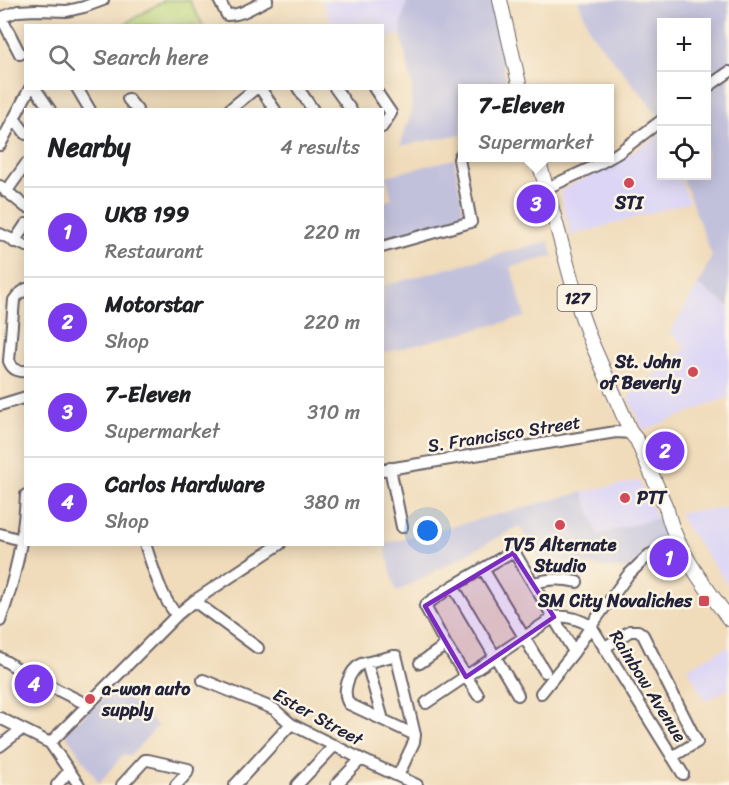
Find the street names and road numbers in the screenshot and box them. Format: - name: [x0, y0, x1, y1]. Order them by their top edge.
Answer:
- road number: 127: [558, 285, 596, 311]
- street label: S. Francisco Street: [425, 406, 583, 462]
- street label: Rainbow Avenue: [601, 623, 696, 749]
- street label: Ester Street: [267, 679, 370, 755]

